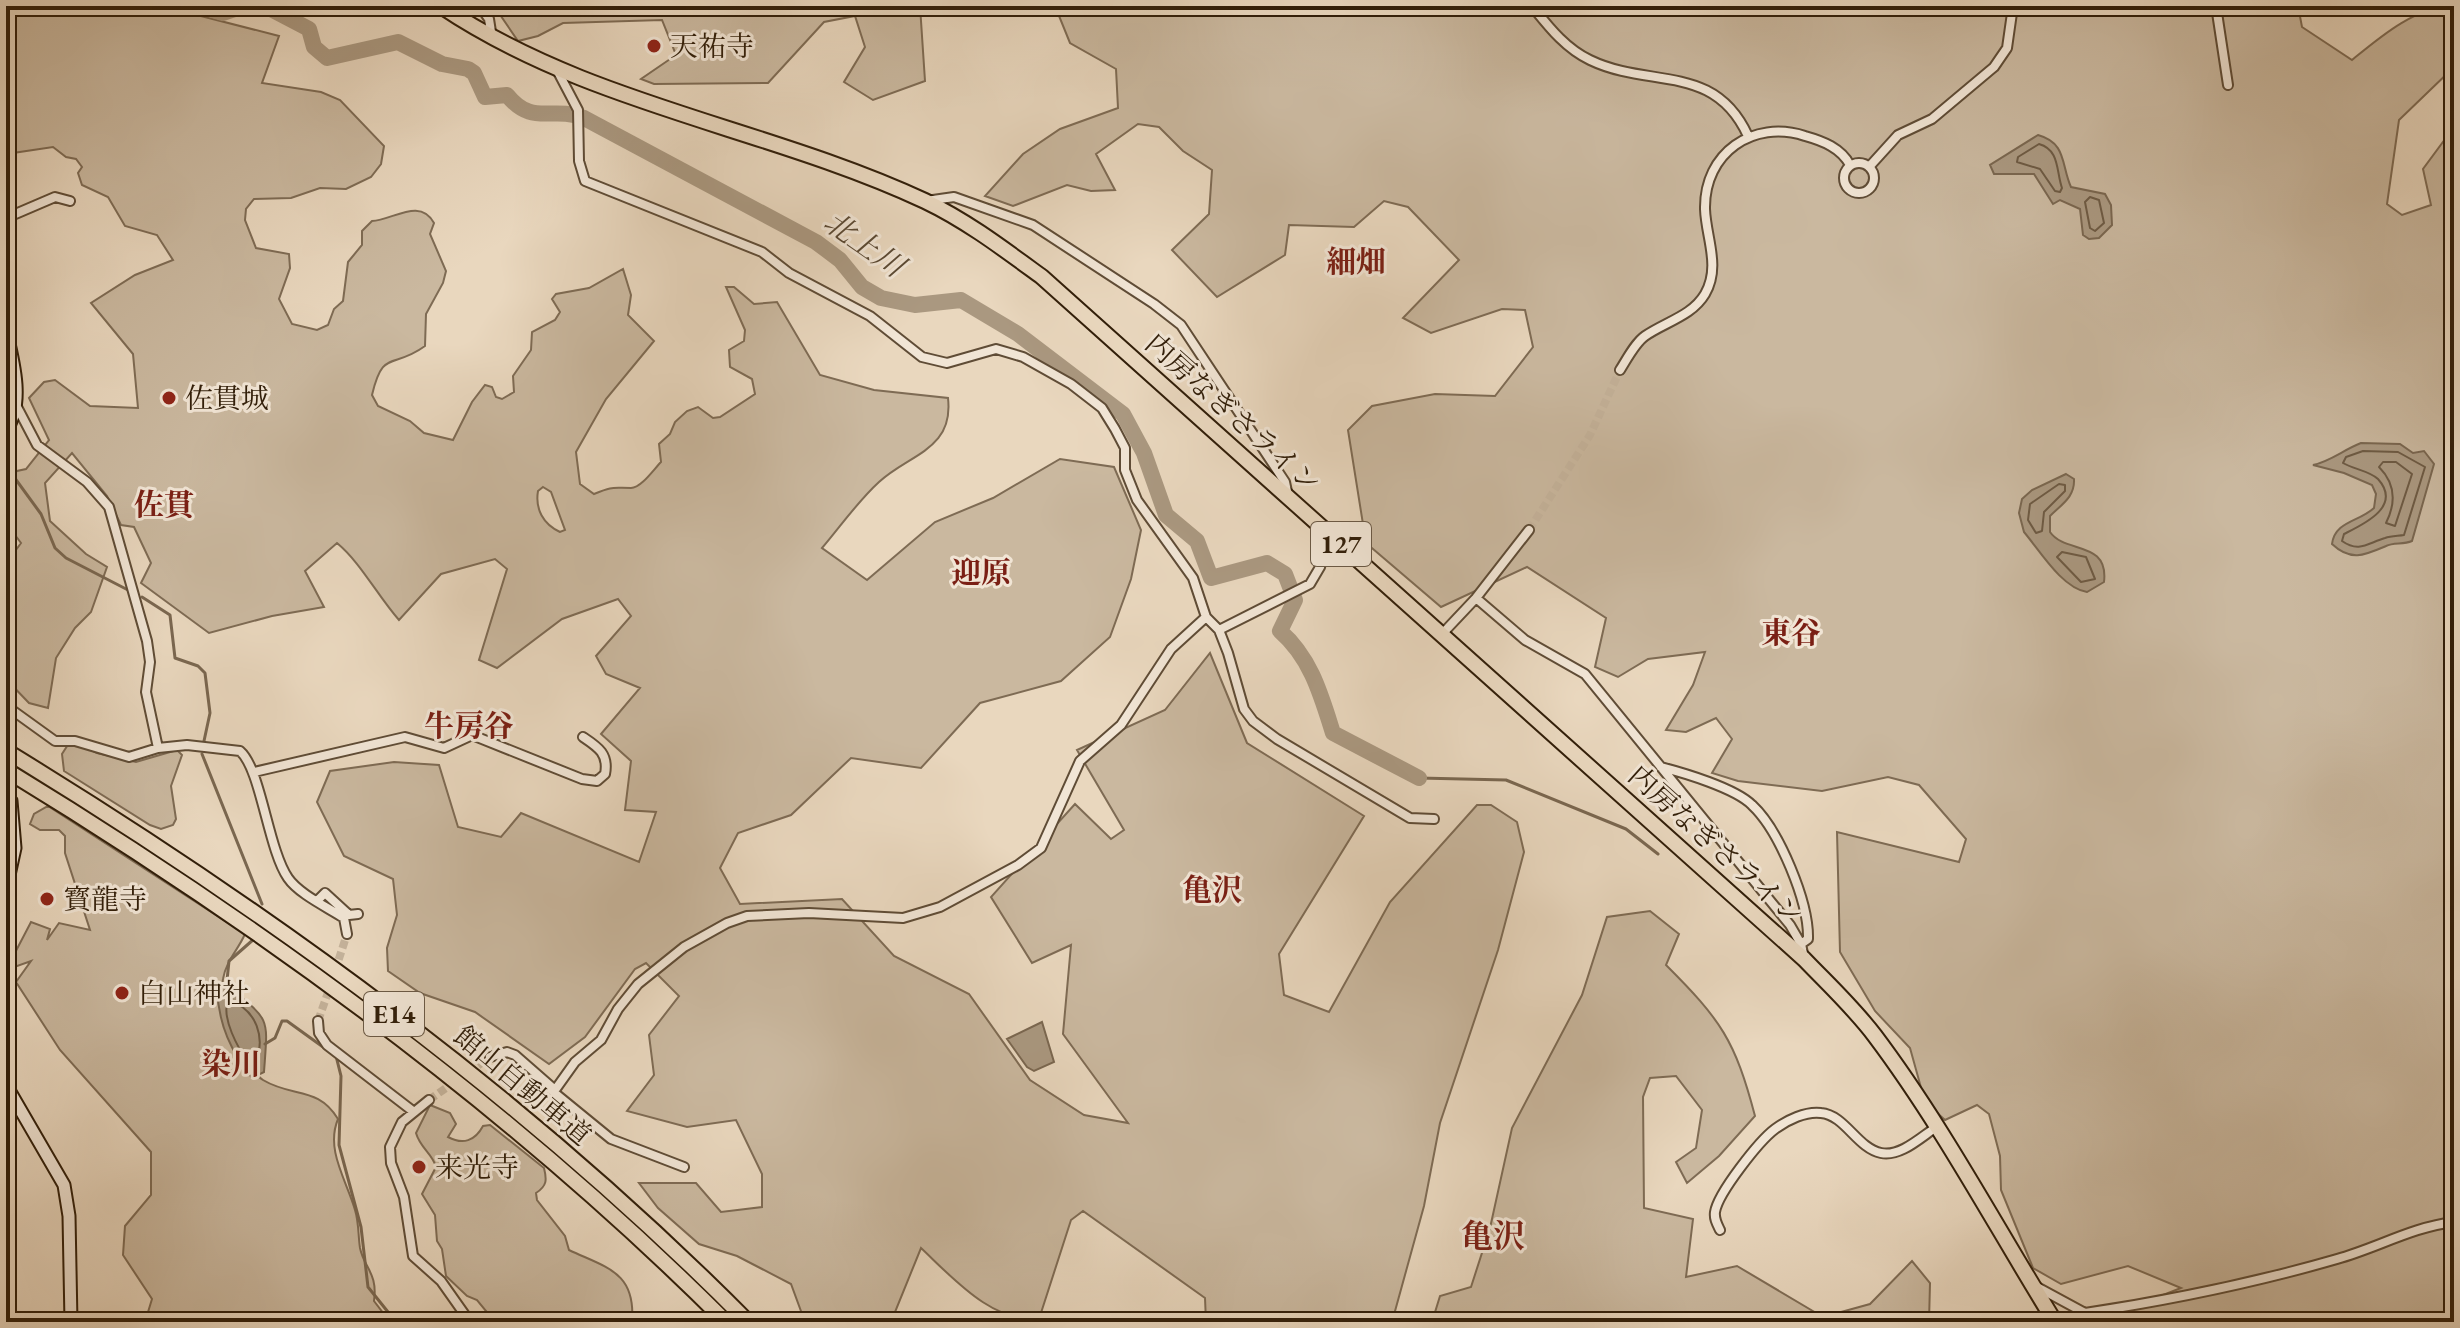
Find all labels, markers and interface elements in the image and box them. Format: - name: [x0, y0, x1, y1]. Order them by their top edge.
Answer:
- place label: 天祐寺: [670, 28, 754, 64]
- marker: 天祐寺: [645, 37, 663, 55]
- water label: 北上川: [816, 202, 915, 287]
- district label: 細畑: [1326, 242, 1386, 281]
- street label: 内房なぎさライン: [1138, 325, 1328, 501]
- place label: 佐貫城: [185, 380, 269, 416]
- marker: 佐貫城: [160, 389, 178, 407]
- district label: 佐貫: [134, 485, 194, 524]
- road number: 127: [1311, 522, 1371, 566]
- district label: 迎原: [951, 553, 1011, 592]
- district label: 東谷: [1761, 613, 1821, 652]
- district label: 牛房谷: [424, 706, 514, 745]
- street label: 内房なぎさライン: [1621, 757, 1811, 933]
- district label: 亀沢: [1182, 870, 1242, 909]
- place label: 寳龍寺: [63, 881, 147, 917]
- marker: 寳龍寺: [38, 890, 56, 908]
- place label: 白山神社: [138, 975, 250, 1011]
- marker: 白山神社: [113, 984, 131, 1002]
- road number: E14: [364, 992, 424, 1036]
- street label: 館山自動車道: [447, 1017, 599, 1153]
- district label: 染川: [201, 1044, 261, 1083]
- place label: 来光寺: [435, 1149, 519, 1185]
- marker: 来光寺: [410, 1158, 428, 1176]
- district label: 亀沢: [1461, 1215, 1525, 1257]

